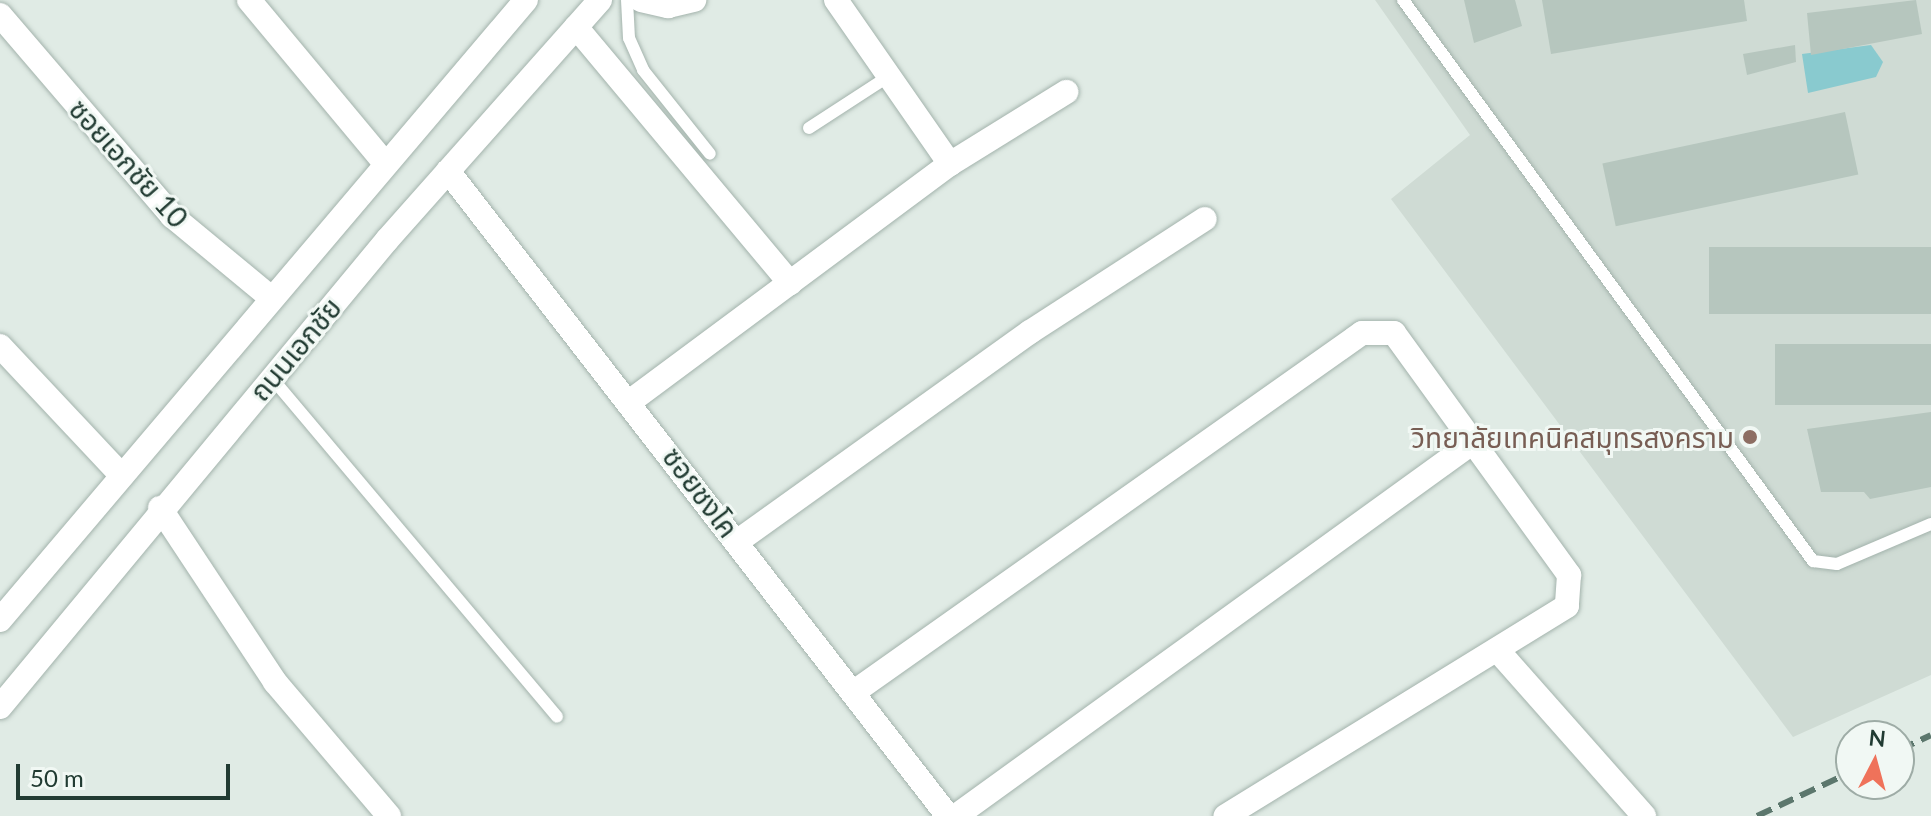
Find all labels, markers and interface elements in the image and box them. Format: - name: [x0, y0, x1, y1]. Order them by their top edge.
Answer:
- street label: ซอยเอกชัย 10: [63, 92, 195, 234]
- street label: ถนนเอกชัย: [242, 291, 348, 407]
- place label: วิทยาลัยเทคนิคสมุทรสงคราม: [1411, 420, 1734, 454]
- marker: วิทยาลัยเทคนิคสมุทรสงคราม: [1741, 428, 1759, 446]
- street label: ซอยชงโค: [656, 440, 746, 544]
- north arrow: [1835, 720, 1915, 800]
- text: N: [1868, 723, 1887, 752]
- scale bar: [20, 748, 234, 798]
- text: 50 m: [30, 763, 84, 792]

